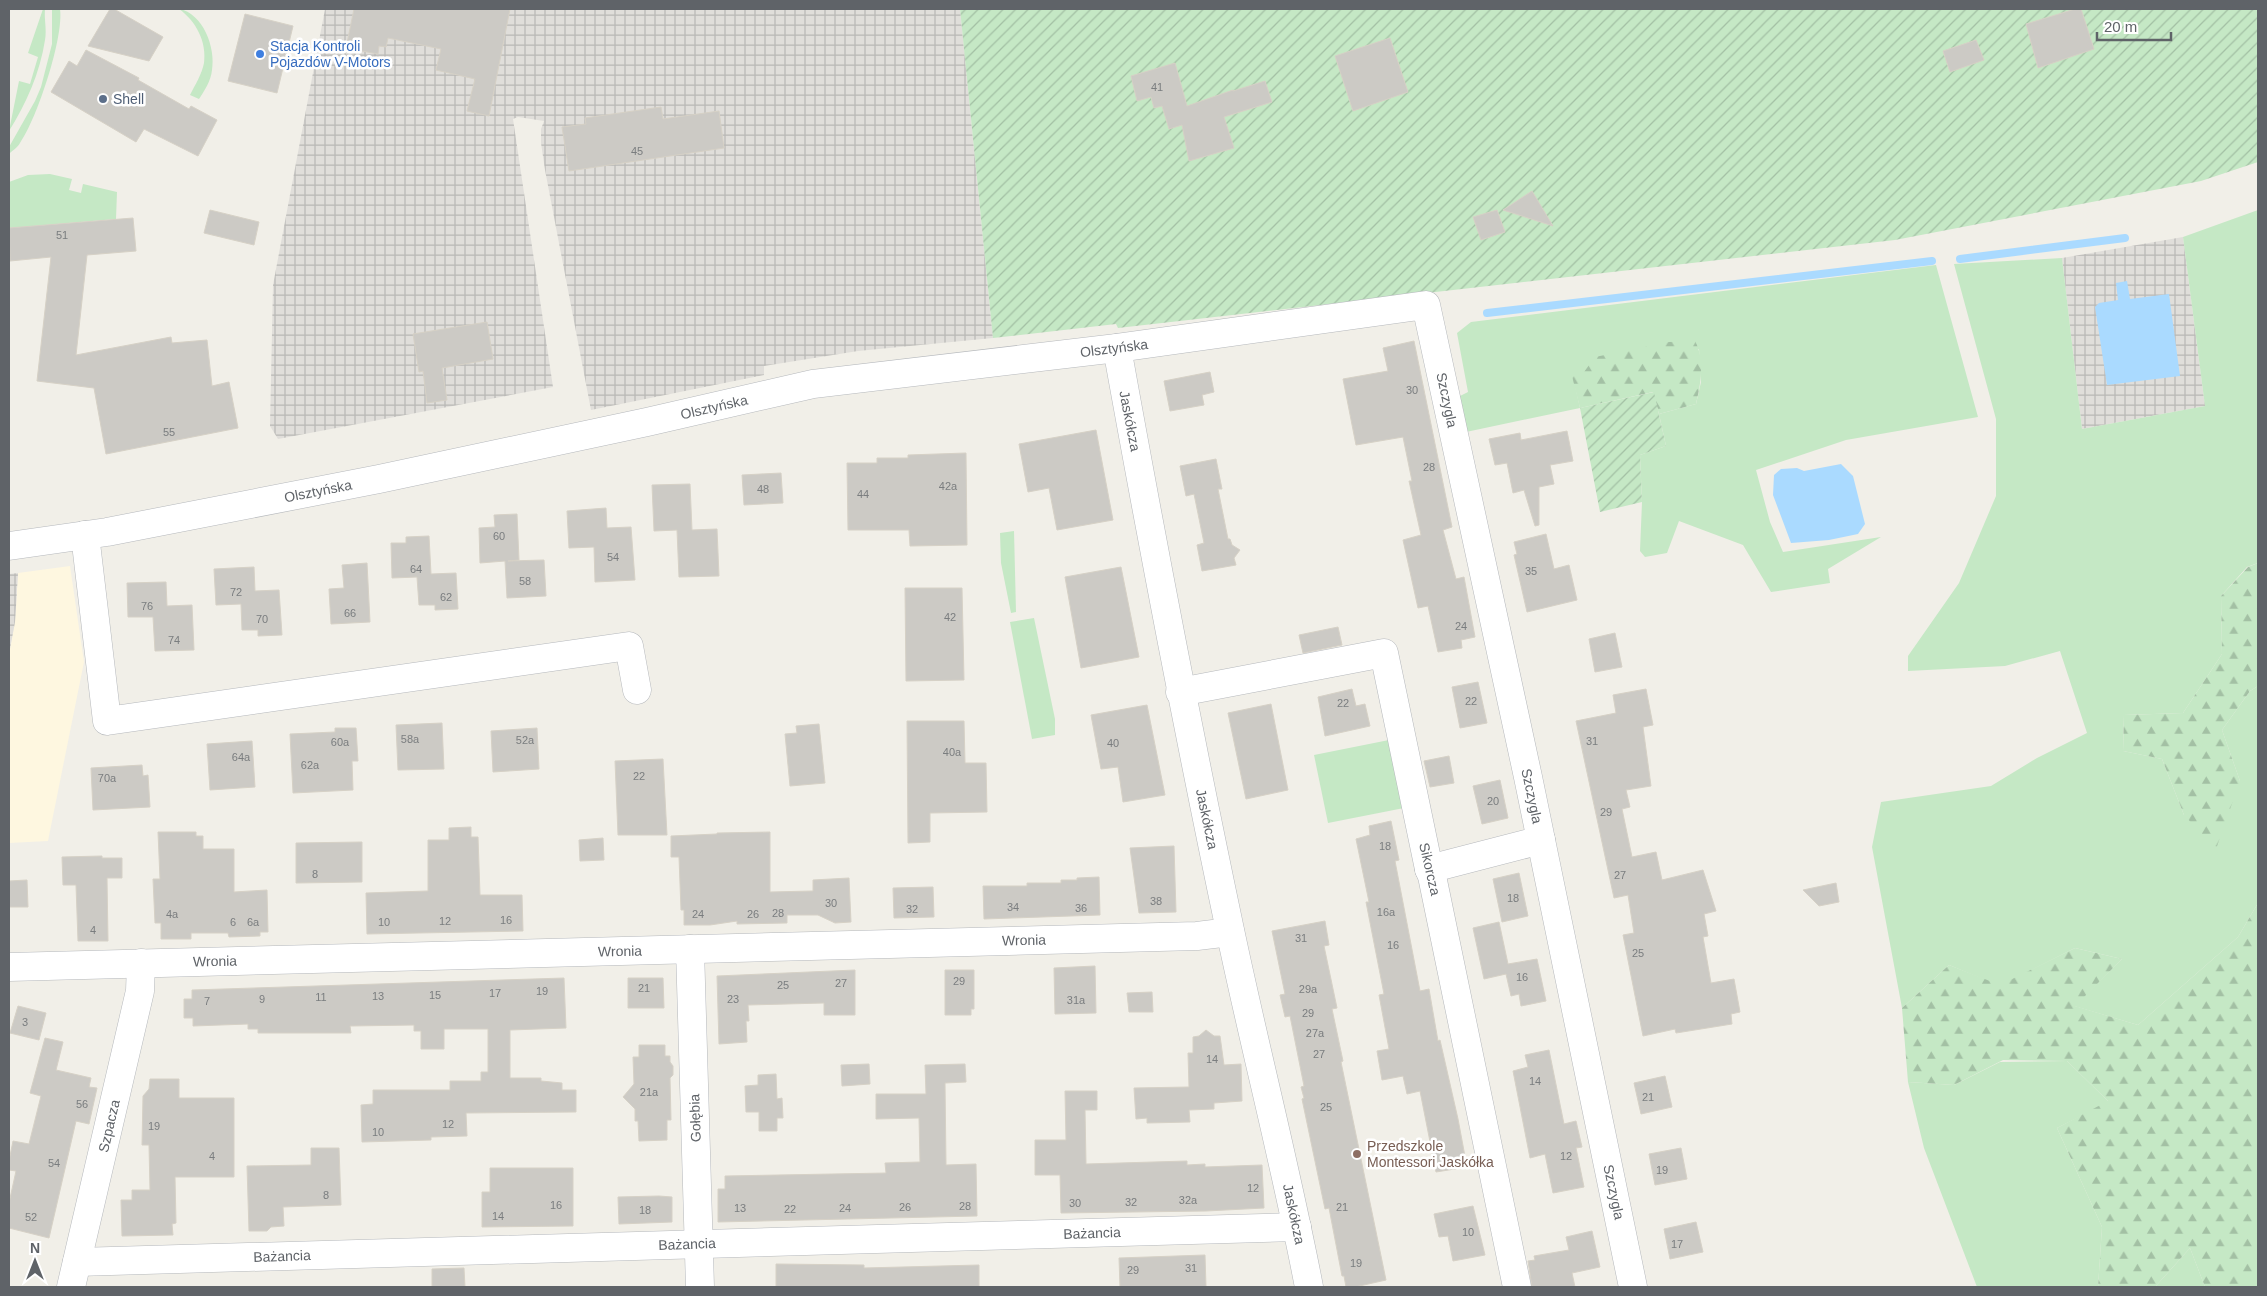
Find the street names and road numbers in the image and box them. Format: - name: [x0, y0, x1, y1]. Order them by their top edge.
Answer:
- street label: Olsztyńska: [1079, 336, 1149, 360]
- street label: Szczygla: [1433, 371, 1461, 429]
- street label: Jaskółcza: [1116, 389, 1144, 453]
- street label: Olsztyńska: [679, 391, 749, 422]
- street label: Olsztyńska: [283, 477, 353, 505]
- street label: Szczygla: [1518, 767, 1546, 825]
- street label: Jaskółcza: [1193, 787, 1221, 851]
- street label: Sikorcza: [1416, 841, 1444, 897]
- street label: Wronia: [1002, 932, 1046, 948]
- street label: Wronia: [598, 943, 642, 959]
- street label: Wronia: [193, 953, 237, 969]
- street label: Gołębia: [686, 1093, 704, 1142]
- street label: Szpacza: [95, 1098, 123, 1154]
- street label: Szczygla: [1600, 1163, 1628, 1221]
- street label: Jaskółcza: [1280, 1182, 1308, 1246]
- street label: Bażancia: [1063, 1224, 1121, 1242]
- street label: Bażancia: [658, 1235, 716, 1253]
- street label: Bażancia: [253, 1247, 311, 1265]

